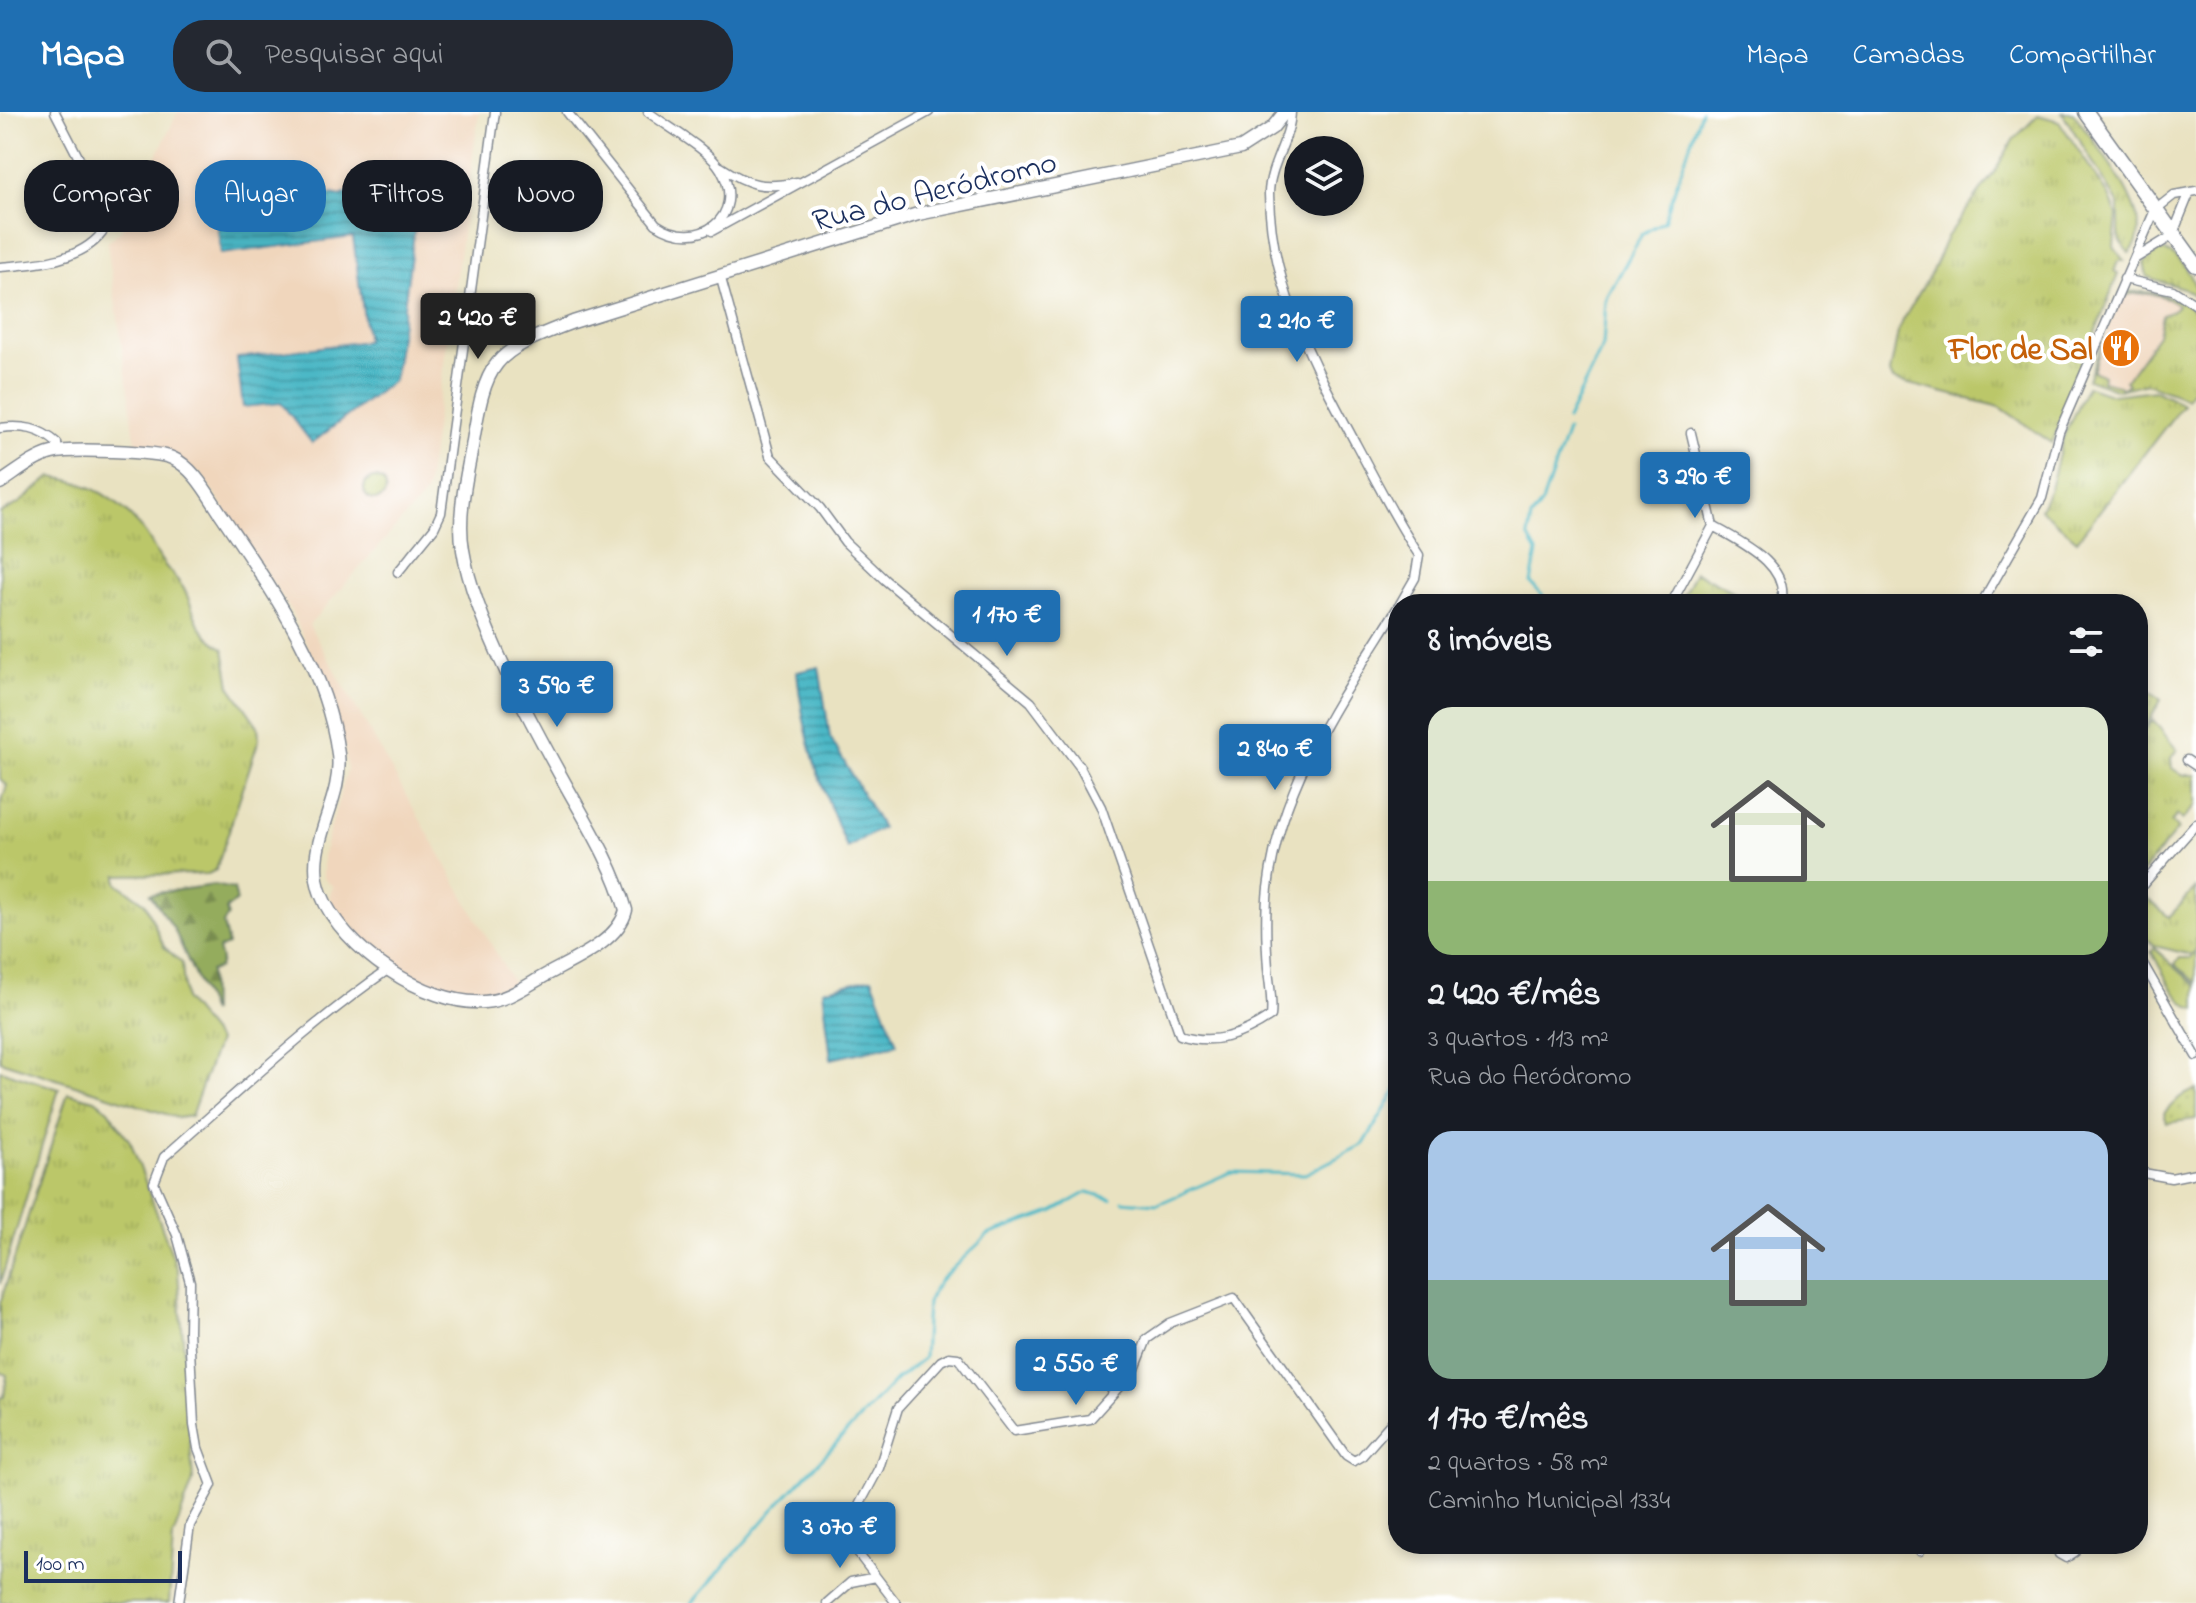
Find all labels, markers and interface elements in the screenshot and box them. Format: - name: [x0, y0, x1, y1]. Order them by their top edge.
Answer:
- search box: [173, 20, 733, 92]
- text: Mapa: [40, 28, 125, 84]
- icon: search: [201, 34, 245, 78]
- text: Pesquisar aqui: [265, 34, 443, 78]
- text: Mapa: [1746, 36, 1809, 77]
- text: Camadas: [1853, 36, 1965, 77]
- text: Compartilhar: [2009, 36, 2156, 77]
- map controls: [1284, 136, 1364, 216]
- button: layers: [1284, 136, 1364, 216]
- street label: Rua do Aeródromo: [808, 140, 1062, 246]
- chip: Comprar: [24, 160, 179, 232]
- chip: Alugar: [195, 160, 326, 232]
- chip: Filtros: [342, 160, 472, 232]
- chip: Novo: [488, 160, 603, 232]
- pin: 2 420 €: [404, 293, 552, 361]
- pin: 2 210 €: [1223, 296, 1371, 364]
- text: 2 420 €: [439, 300, 517, 338]
- text: 2 210 €: [1259, 303, 1335, 341]
- restaurant icon: Flor de Sal: [2100, 327, 2142, 369]
- place label: Flor de Sal: [1947, 328, 2093, 375]
- pin: 3 290 €: [1621, 452, 1769, 520]
- text: 3 290 €: [1658, 459, 1732, 497]
- pin: 1 170 €: [933, 590, 1081, 658]
- text: 1 170 €: [972, 597, 1042, 635]
- text: 8 imóveis: [1428, 617, 1552, 667]
- icon: filters: [2064, 620, 2108, 664]
- pin: 3 590 €: [483, 661, 631, 729]
- text: 3 590 €: [519, 668, 595, 706]
- pin: 2 840 €: [1201, 724, 1349, 792]
- text: 2 840 €: [1237, 731, 1313, 769]
- icon: home: [1696, 759, 1840, 903]
- text: 2 420 €/mês: [1428, 971, 1601, 1021]
- text: 3 quartos · 113 m²: [1428, 1021, 1609, 1059]
- text: Rua do Aeródromo: [1428, 1059, 1631, 1097]
- icon: home: [1696, 1183, 1840, 1327]
- pin: 2 550 €: [1002, 1339, 1150, 1407]
- text: 2 550 €: [1033, 1346, 1119, 1384]
- text: 1 170 €/mês: [1428, 1395, 1588, 1445]
- text: 2 quartos · 58 m²: [1428, 1445, 1608, 1483]
- text: Caminho Municipal 1334: [1428, 1483, 1670, 1521]
- pin: 3 070 €: [766, 1502, 914, 1570]
- text: 3 070 €: [802, 1509, 878, 1547]
- scale bar: [24, 1547, 182, 1583]
- text: 100 m: [36, 1549, 85, 1581]

